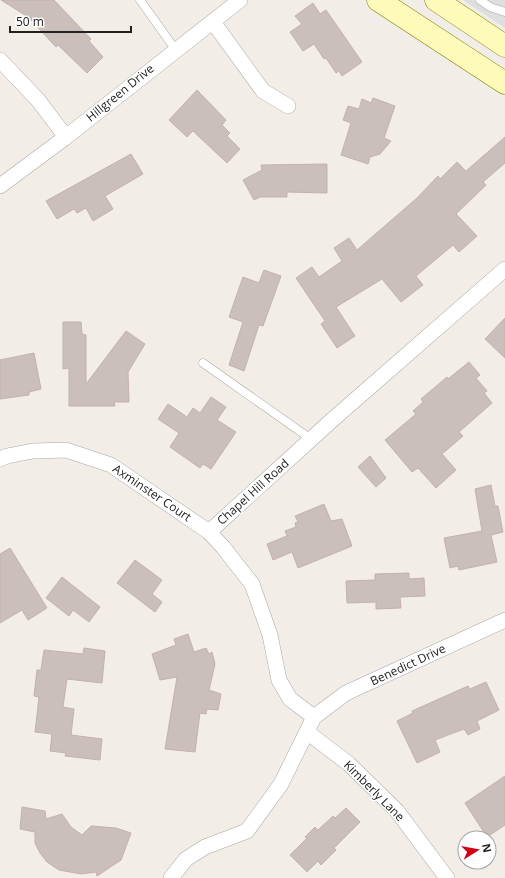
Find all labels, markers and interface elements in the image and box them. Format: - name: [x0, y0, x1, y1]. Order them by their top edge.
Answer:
- scale bar: [10, 8, 131, 34]
- text: 50 m: [16, 13, 44, 30]
- street label: Hillgreen Drive: [82, 60, 157, 125]
- street label: Chapel Hill Road: [213, 455, 292, 529]
- street label: Axminster Court: [110, 460, 195, 525]
- street label: Benedict Drive: [367, 640, 449, 689]
- street label: Kimberly Lane: [340, 756, 409, 825]
- north arrow: [457, 830, 497, 870]
- text: N: [479, 842, 496, 854]

